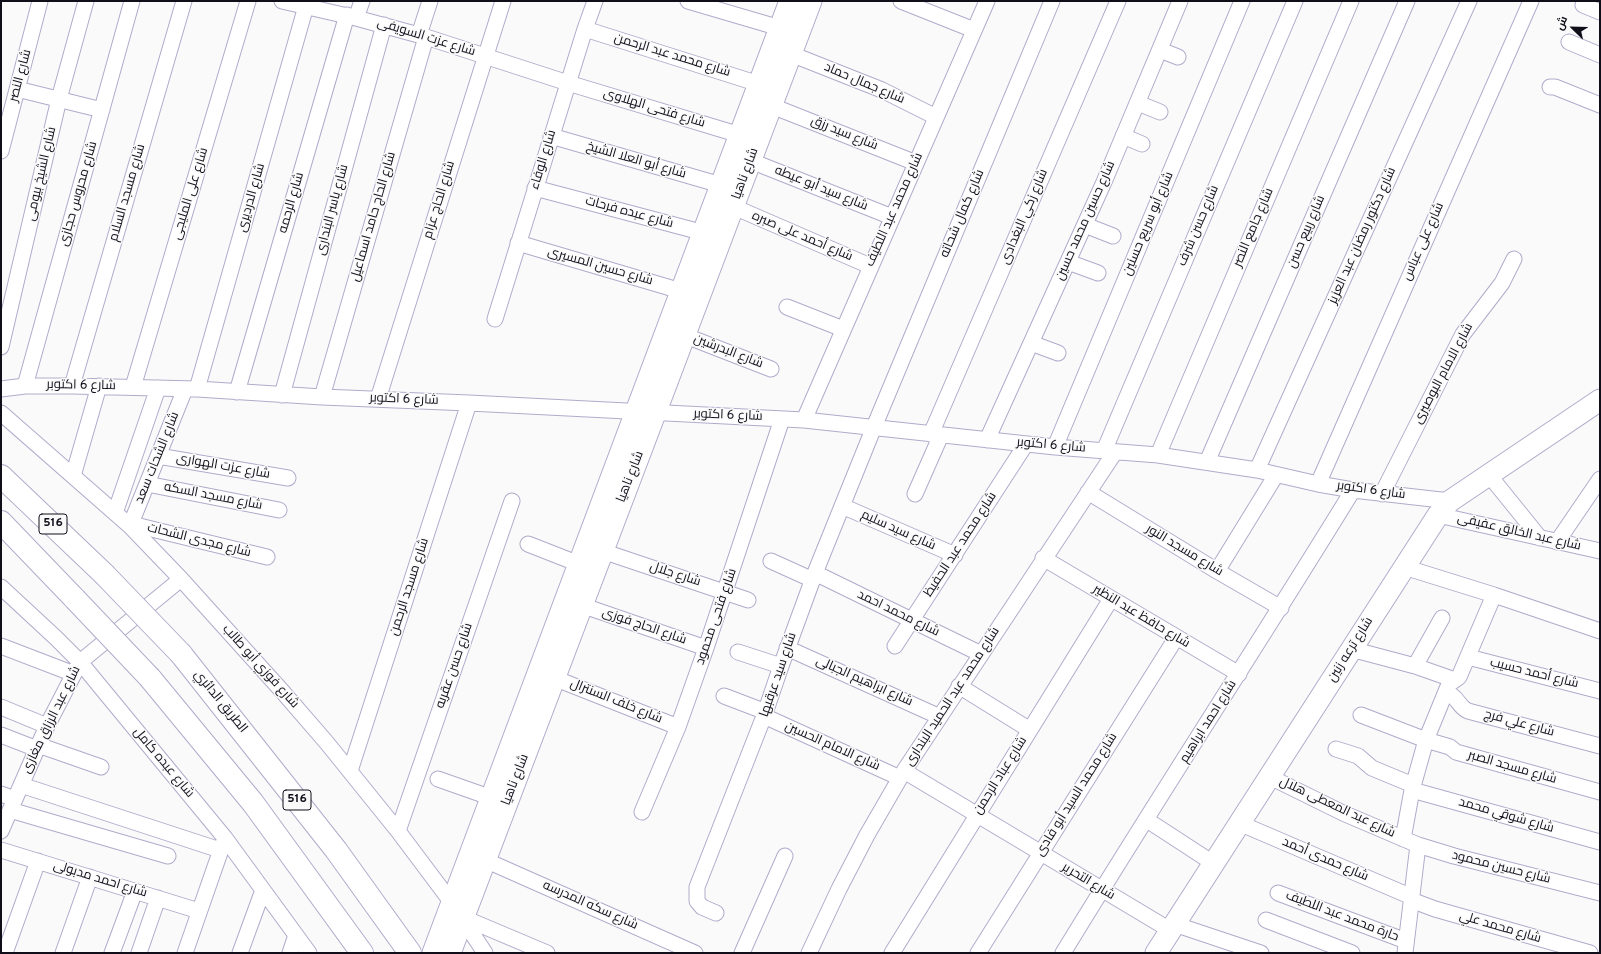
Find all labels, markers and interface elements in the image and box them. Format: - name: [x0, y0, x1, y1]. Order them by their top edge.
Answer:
- north arrow: [1553, 8, 1593, 48]
- text: ش: [1553, 14, 1571, 33]
- street label: شارع عزت السويفى: [375, 16, 477, 60]
- street label: شارع محمد عبد الرحمن: [612, 31, 732, 81]
- street label: شارع النصر: [7, 48, 35, 104]
- street label: شارع جمال حماد: [821, 60, 907, 108]
- street label: شارع فتحى الهلاوى: [601, 86, 707, 132]
- street label: شارع سيد رزق: [808, 113, 880, 155]
- street label: شارع الشيخ بيومى: [24, 125, 60, 223]
- street label: شارع الوفاء: [528, 128, 560, 192]
- street label: شارع أبو العلا الشيخ: [584, 139, 688, 183]
- street label: شارع محروس حجازى: [57, 140, 101, 248]
- street label: شارع مسجد السلام: [107, 142, 149, 244]
- street label: شارع على المليجى: [170, 146, 212, 242]
- street label: شارع ناهيا: [730, 146, 762, 202]
- street label: شارع الحاج حامد اسماعيل: [348, 150, 400, 284]
- street label: شارع محمد عبد اللطيف: [863, 151, 927, 269]
- street label: شارع الحاج عزام: [421, 159, 459, 241]
- street label: شارع حسين محمد حسين: [1053, 159, 1119, 283]
- street label: شارع الدرديرى: [235, 162, 269, 234]
- street label: شارع ياسر البندارى: [313, 163, 353, 257]
- street label: شارع سيد أبو عيطه: [772, 163, 870, 215]
- street label: شارع دكتور رمضان عبد العزيز: [1326, 165, 1400, 307]
- street label: شارع زكي البغدادى: [998, 167, 1052, 267]
- street label: شارع كمال شحاته: [937, 168, 989, 260]
- street label: شارع أبو سريع حسنين: [1120, 170, 1178, 278]
- street label: شارع الرحمه: [276, 171, 308, 235]
- street label: شارع حسن شرف: [1175, 183, 1223, 269]
- street label: شارع جامع النصر: [1230, 186, 1278, 270]
- street label: شارع ربيع حسن: [1285, 193, 1329, 271]
- street label: شارع عبده فرحات: [583, 194, 675, 232]
- street label: شارع على عباس: [1400, 201, 1448, 283]
- street label: شارع أحمد على صبره: [749, 209, 855, 265]
- street label: شارع حسين المسيرى: [545, 244, 655, 290]
- street label: شارع الامام البوصيرى: [1411, 321, 1477, 427]
- street label: شارع البدرشين: [691, 332, 765, 372]
- street label: شارع 6 اكتوبر: [46, 378, 116, 394]
- street label: شارع 6 اكتوبر: [369, 391, 439, 409]
- street label: شارع 6 اكتوبر: [693, 407, 763, 425]
- street label: شارع الشحات سعد: [133, 410, 183, 506]
- street label: شارع 6 اكتوبر: [1016, 435, 1086, 457]
- street label: شارع ناهيا: [614, 449, 648, 505]
- street label: شارع عزت الهوارى: [175, 451, 271, 483]
- street label: شارع 6 اكتوبر: [1336, 478, 1406, 504]
- street label: شارع مسجد السكه: [162, 480, 264, 514]
- street label: شارع محمد عبد الحفيظ: [921, 490, 1001, 600]
- street label: شارع سيد سليم: [858, 508, 938, 554]
- street label: شارع عبد الخالق عفيفى: [1456, 511, 1582, 555]
- road number: 516: [39, 514, 67, 534]
- street label: شارع مجدى الشحات: [146, 521, 252, 561]
- street label: شارع مسجد النور: [1143, 522, 1225, 580]
- street label: شارع مسجد الرحمن: [387, 536, 433, 638]
- street label: شارع جلال: [647, 559, 703, 591]
- street label: شارع فتحى محمود: [693, 567, 741, 667]
- street label: شارع حافظ عبد النظير: [1090, 582, 1192, 652]
- street label: شارع محمد احمد: [854, 587, 942, 641]
- street label: شارع الحاج فوزى: [600, 605, 688, 649]
- street label: شارع ترعه زنين: [1325, 615, 1377, 685]
- street label: شارع حسن عقربه: [433, 621, 477, 711]
- street label: شارع فوزي أبو طالب: [218, 622, 302, 712]
- street label: شارع محمد عبد الحميد البندارى: [902, 625, 1004, 769]
- street label: شارع سيد عرقبها: [757, 631, 801, 719]
- street label: شارع ابراهيم الجبالى: [813, 654, 915, 710]
- street label: شارع أحمد حسيب: [1488, 655, 1580, 693]
- street label: شارع عبد الرزاق مغازى: [19, 664, 85, 776]
- street label: الطريق الدائري: [190, 667, 250, 737]
- street label: شارع خلف السنترال: [568, 676, 664, 728]
- street label: شارع احمد ابراهيم: [1177, 678, 1241, 766]
- street label: شارع علي فرج: [1482, 707, 1556, 741]
- street label: شارع الامام الحسين: [782, 719, 882, 775]
- street label: شارع عبده كامل: [129, 725, 197, 801]
- street label: شارع محمد السيد أبو فادى: [1033, 730, 1121, 860]
- street label: شارع عباد الرحمن: [971, 734, 1031, 818]
- street label: شارع مسجد الصبر: [1466, 748, 1558, 788]
- street label: شارع ناهيا: [499, 752, 533, 808]
- street label: شارع عبد المعطى هلال: [1277, 774, 1397, 842]
- road number: 516: [283, 790, 311, 810]
- street label: شارع شوقي محمد: [1457, 795, 1555, 837]
- street label: شارع حمدى أحمد: [1279, 835, 1371, 885]
- street label: شارع حسين محمود: [1450, 848, 1552, 888]
- street label: شارع احمد مدبولى: [51, 858, 149, 902]
- street label: شارع التحرير: [1059, 860, 1117, 904]
- street label: شارع سكه المدرسه: [540, 878, 640, 934]
- street label: حارة محمد عبد اللطيف: [1283, 888, 1401, 946]
- street label: شارع محمد علي: [1457, 909, 1543, 947]

